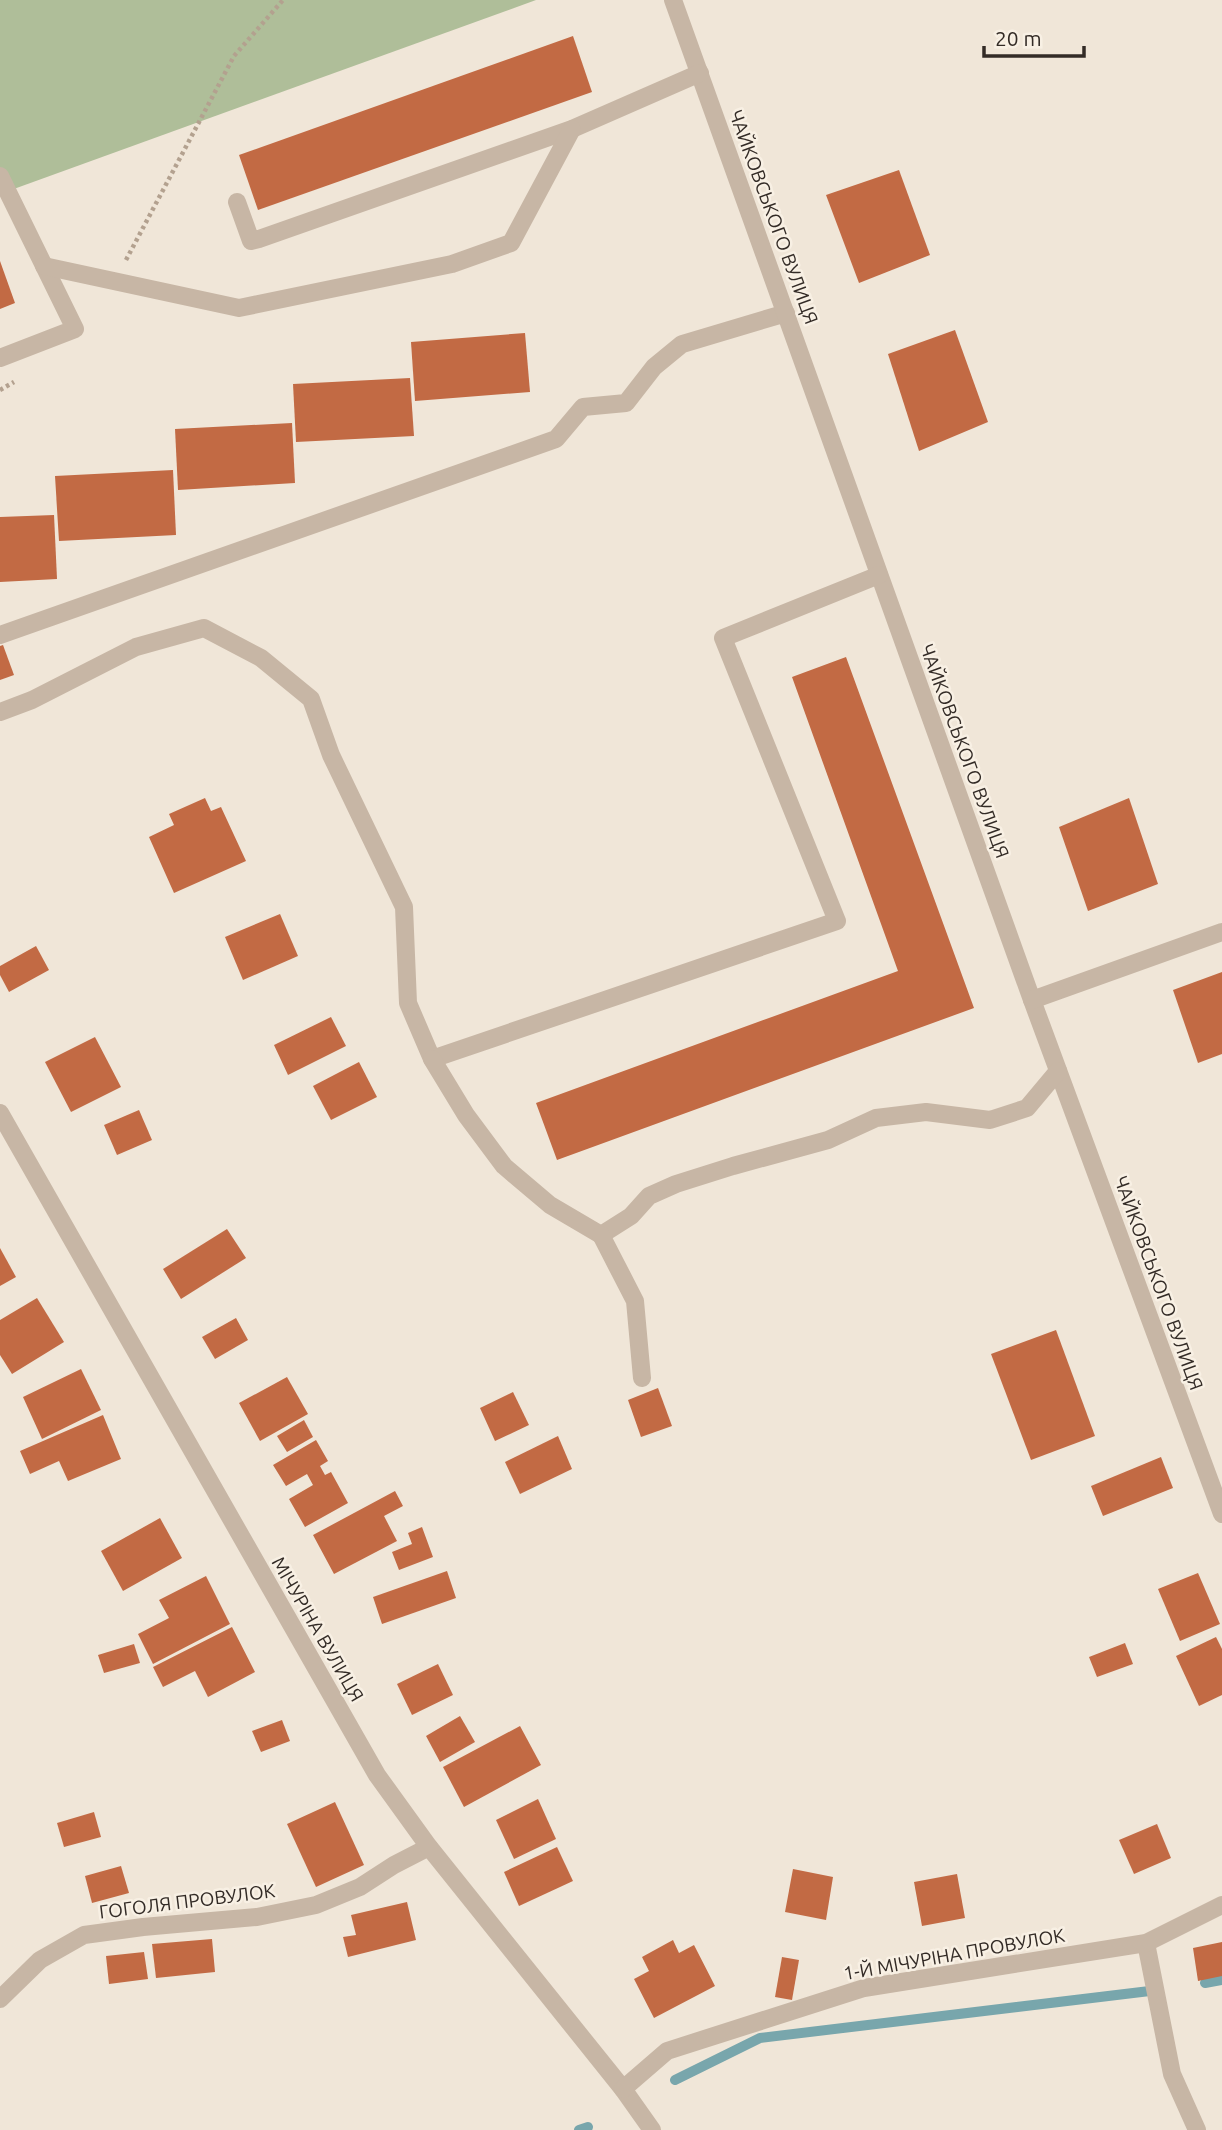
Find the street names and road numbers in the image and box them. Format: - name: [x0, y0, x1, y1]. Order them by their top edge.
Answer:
- street label: ЧАЙКОВСЬКОГО ВУЛИЦЯ: [725, 107, 823, 327]
- street label: ЧАЙКОВСЬКОГО ВУЛИЦЯ: [916, 641, 1014, 861]
- street label: ЧАЙКОВСЬКОГО ВУЛИЦЯ: [1110, 1173, 1208, 1393]
- street label: МІЧУРІНА ВУЛИЦЯ: [268, 1553, 368, 1705]
- street label: ГОГОЛЯ ПРОВУЛОК: [98, 1879, 277, 1923]
- street label: 1-Й МІЧУРІНА ПРОВУЛОК: [842, 1924, 1067, 1984]

